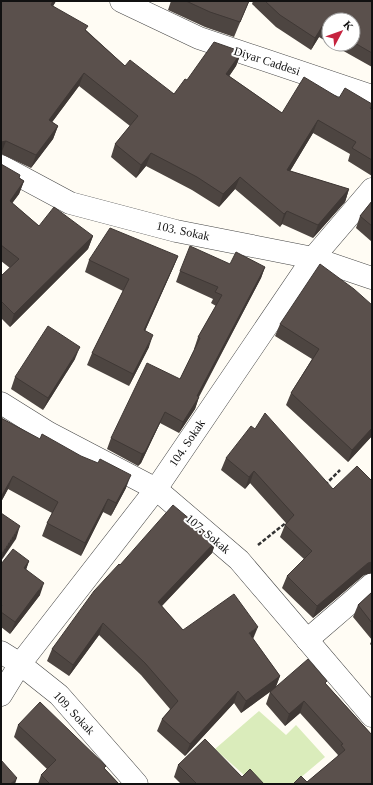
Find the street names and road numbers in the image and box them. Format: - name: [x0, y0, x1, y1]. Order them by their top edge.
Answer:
- street label: Diyar Caddesi: [232, 44, 303, 79]
- street label: 103. Sokak: [155, 219, 211, 243]
- street label: 104. Sokak: [166, 417, 208, 469]
- street label: 107. Sokak: [183, 511, 233, 557]
- street label: 109. Sokak: [50, 688, 98, 738]

